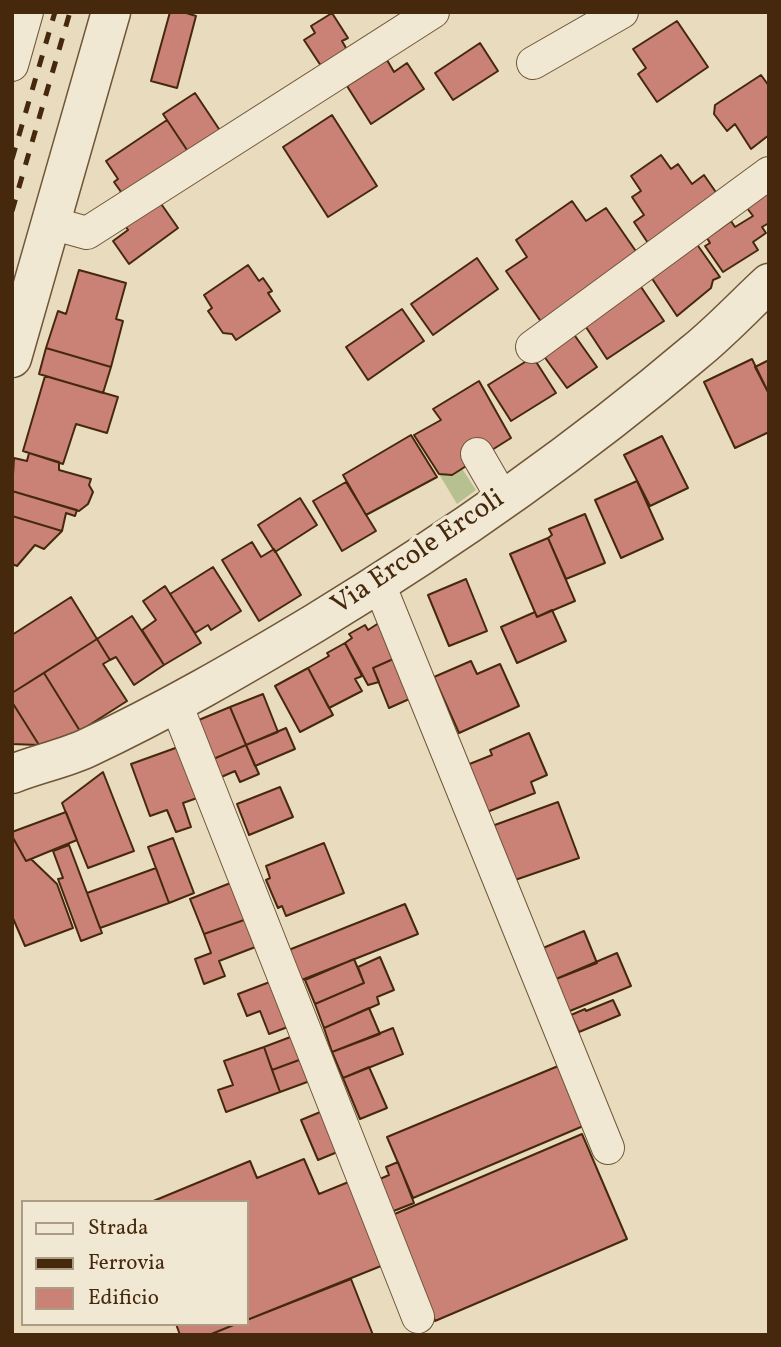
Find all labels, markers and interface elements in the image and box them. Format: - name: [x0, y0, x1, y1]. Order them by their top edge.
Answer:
- street label: Via Ercole Ercoli: [326, 484, 512, 624]
- legend: [21, 1200, 248, 1326]
- text: Strada: [88, 1214, 149, 1243]
- text: Ferrovia: [88, 1249, 165, 1278]
- text: Edificio: [88, 1284, 159, 1313]

